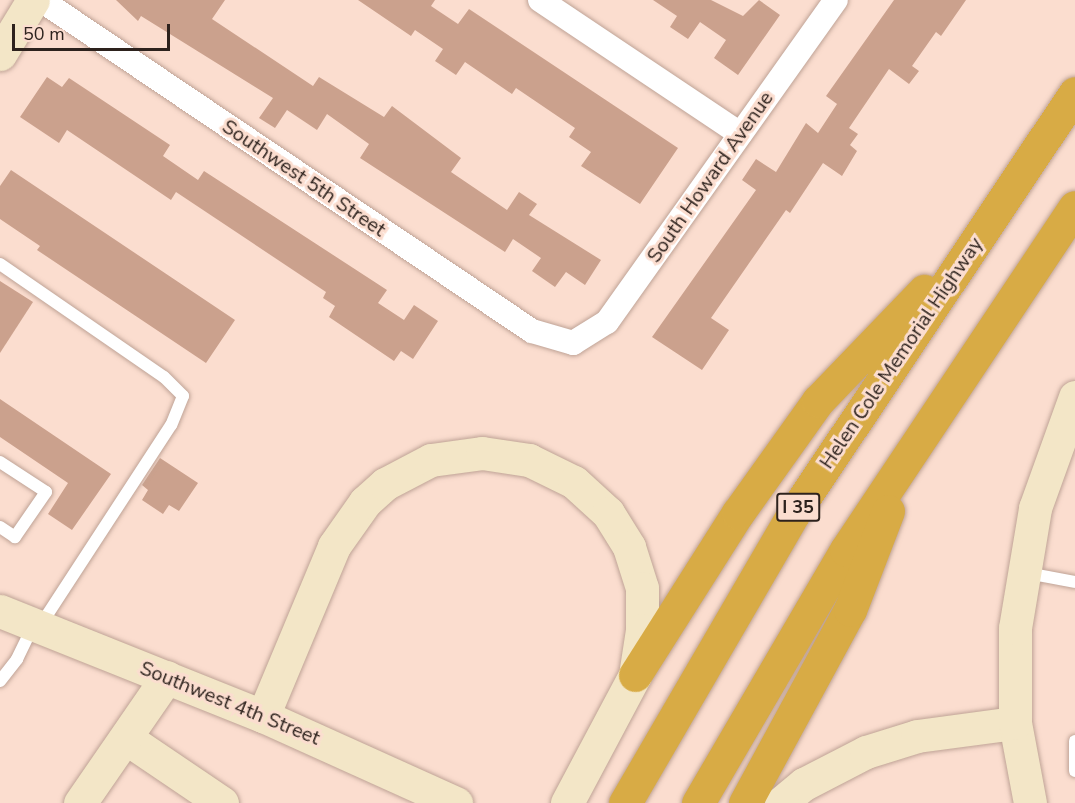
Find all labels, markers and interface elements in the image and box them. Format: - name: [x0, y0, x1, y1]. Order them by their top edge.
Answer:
- scale bar: [15, 12, 172, 50]
- text: 50 m: [23, 22, 65, 46]
- street label: South Howard Avenue: [642, 87, 778, 267]
- street label: Southwest 5th Street: [218, 114, 390, 242]
- street label: Helen Cole Memorial Highway: [814, 233, 988, 473]
- road number: I 35: [776, 492, 820, 522]
- street label: Southwest 4th Street: [137, 656, 323, 750]

